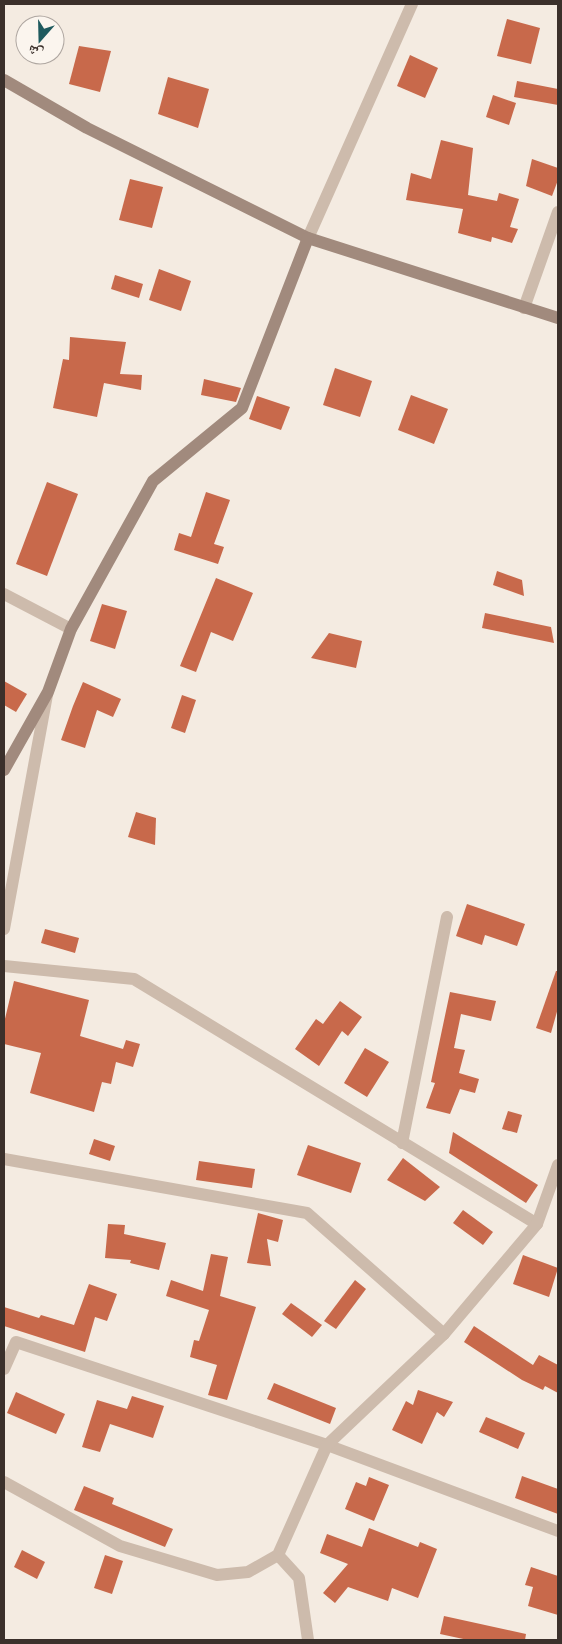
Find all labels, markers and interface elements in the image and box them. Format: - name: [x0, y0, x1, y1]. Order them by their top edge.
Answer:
- north arrow: [15, 15, 65, 65]
- text: ش: [26, 41, 46, 62]

